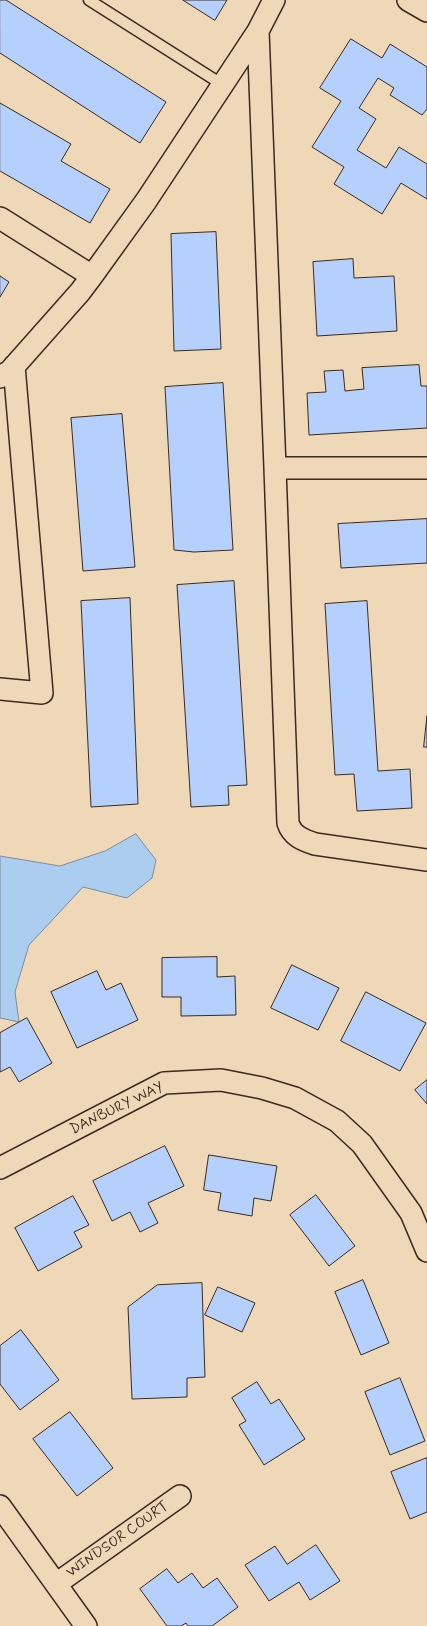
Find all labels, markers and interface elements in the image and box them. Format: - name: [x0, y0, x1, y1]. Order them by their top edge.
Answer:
- street label: DANBURY WAY: [67, 1079, 167, 1139]
- street label: WINDSOR COURT: [63, 1498, 173, 1582]

